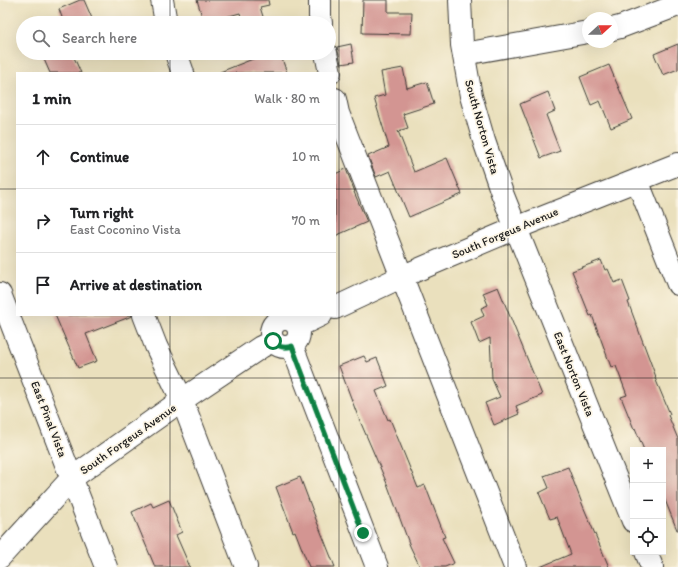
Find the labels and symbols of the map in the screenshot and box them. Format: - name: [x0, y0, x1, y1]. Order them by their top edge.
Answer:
- north arrow: [582, 12, 618, 48]
- street label: South Norton Vista: [462, 78, 502, 177]
- street label: South Forgeus Avenue: [450, 204, 561, 262]
- street label: East Norton Vista: [551, 330, 597, 418]
- route start: [264, 332, 282, 350]
- street label: East Pinal Vista: [28, 379, 70, 459]
- street label: South Forgeus Avenue: [77, 400, 179, 478]
- route end: [354, 524, 372, 542]

